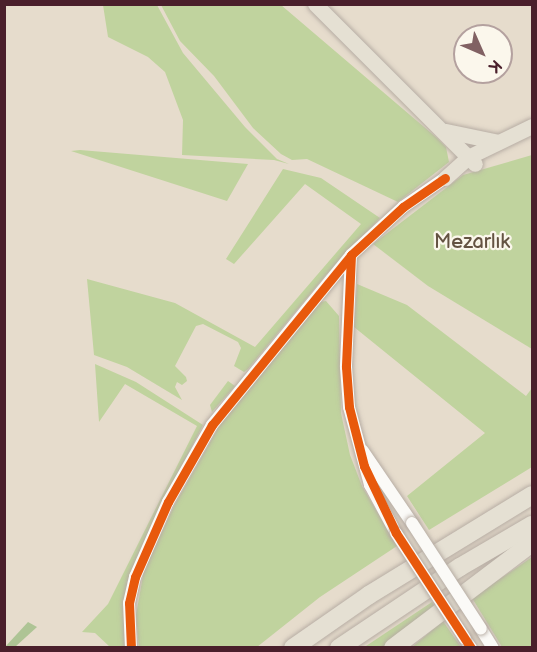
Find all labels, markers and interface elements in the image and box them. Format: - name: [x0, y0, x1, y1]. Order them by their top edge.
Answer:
- north arrow: [453, 24, 513, 84]
- text: K: [484, 55, 505, 76]
- park label: Mezarlık: [434, 230, 510, 254]

